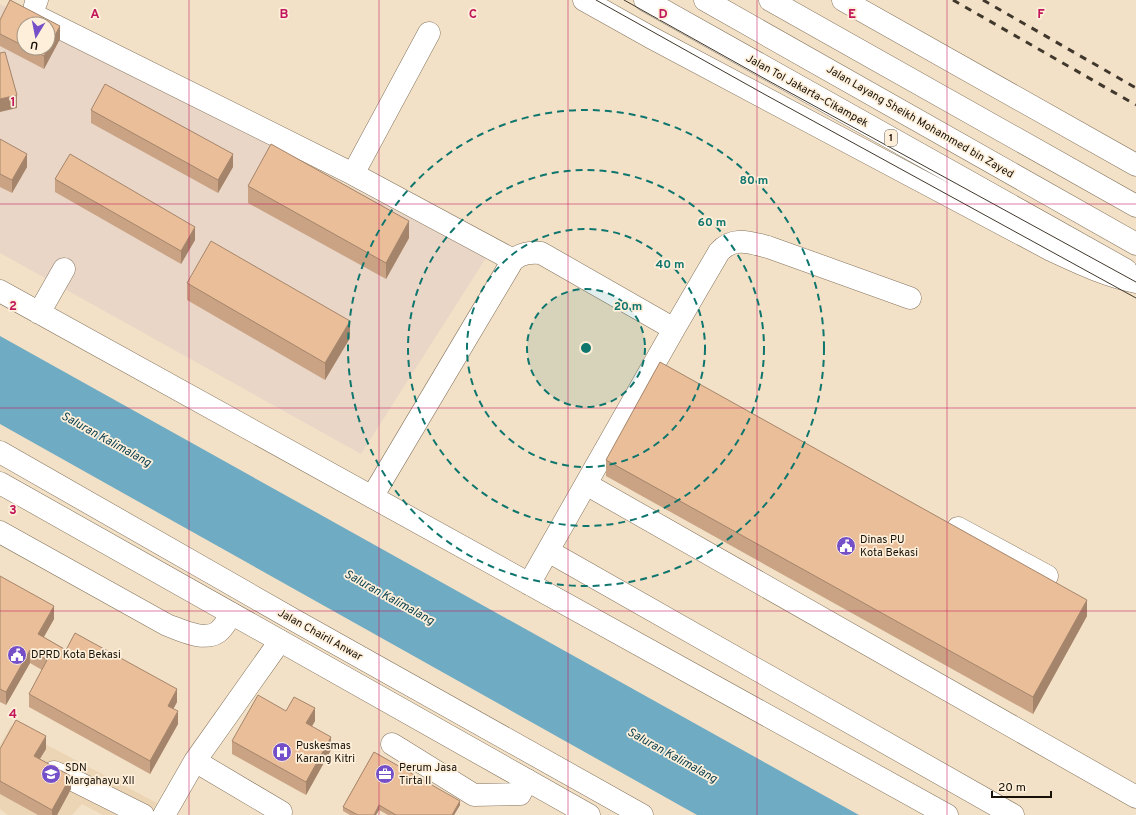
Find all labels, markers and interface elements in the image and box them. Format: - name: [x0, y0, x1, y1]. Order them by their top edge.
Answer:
- text: A: [90, 7, 100, 23]
- text: B: [280, 7, 289, 23]
- text: C: [469, 7, 477, 23]
- text: D: [658, 7, 668, 23]
- text: E: [848, 7, 856, 23]
- text: F: [1037, 7, 1045, 23]
- north arrow: [16, 16, 56, 56]
- text: U: [29, 37, 40, 52]
- street label: Jalan Tol Jakarta–Cikampek: [743, 51, 871, 131]
- street label: Jalan Layang Sheikh Mohammed bin Zayed: [824, 62, 1016, 182]
- text: 1: [10, 95, 16, 111]
- road number: 1: [885, 130, 897, 146]
- text: 80 m: [740, 173, 768, 189]
- text: 60 m: [698, 215, 726, 231]
- text: 40 m: [655, 257, 685, 273]
- text: 2: [9, 299, 17, 315]
- text: 20 m: [614, 299, 642, 315]
- centre of rings: [579, 341, 593, 355]
- water label: Saluran Kalimalang: [58, 409, 154, 472]
- text: 3: [9, 503, 17, 519]
- place label: Dinas PU Kota Bekasi: [860, 533, 918, 560]
- public building icon: Dinas PU Kota Bekasi: [835, 535, 857, 557]
- water label: Saluran Kalimalang: [341, 567, 437, 630]
- street label: Jalan Chairil Anwar: [275, 606, 366, 664]
- public building icon: DPRD Kota Bekasi: [6, 644, 28, 666]
- place label: DPRD Kota Bekasi: [31, 648, 121, 662]
- text: 4: [9, 707, 17, 723]
- water label: Saluran Kalimalang: [624, 725, 720, 788]
- place label: Puskesmas Karang Kitri: [296, 739, 355, 766]
- hospital icon: Puskesmas Karang Kitri: [271, 741, 293, 763]
- place label: SDN Margahayu XII: [65, 761, 135, 788]
- place label: Perum Jasa Tirta II: [399, 761, 457, 788]
- school or university icon: SDN Margahayu XII: [40, 763, 62, 785]
- office icon: Perum Jasa Tirta II: [374, 763, 396, 785]
- scale bar: [992, 773, 1051, 799]
- text: 20 m: [998, 780, 1026, 796]

